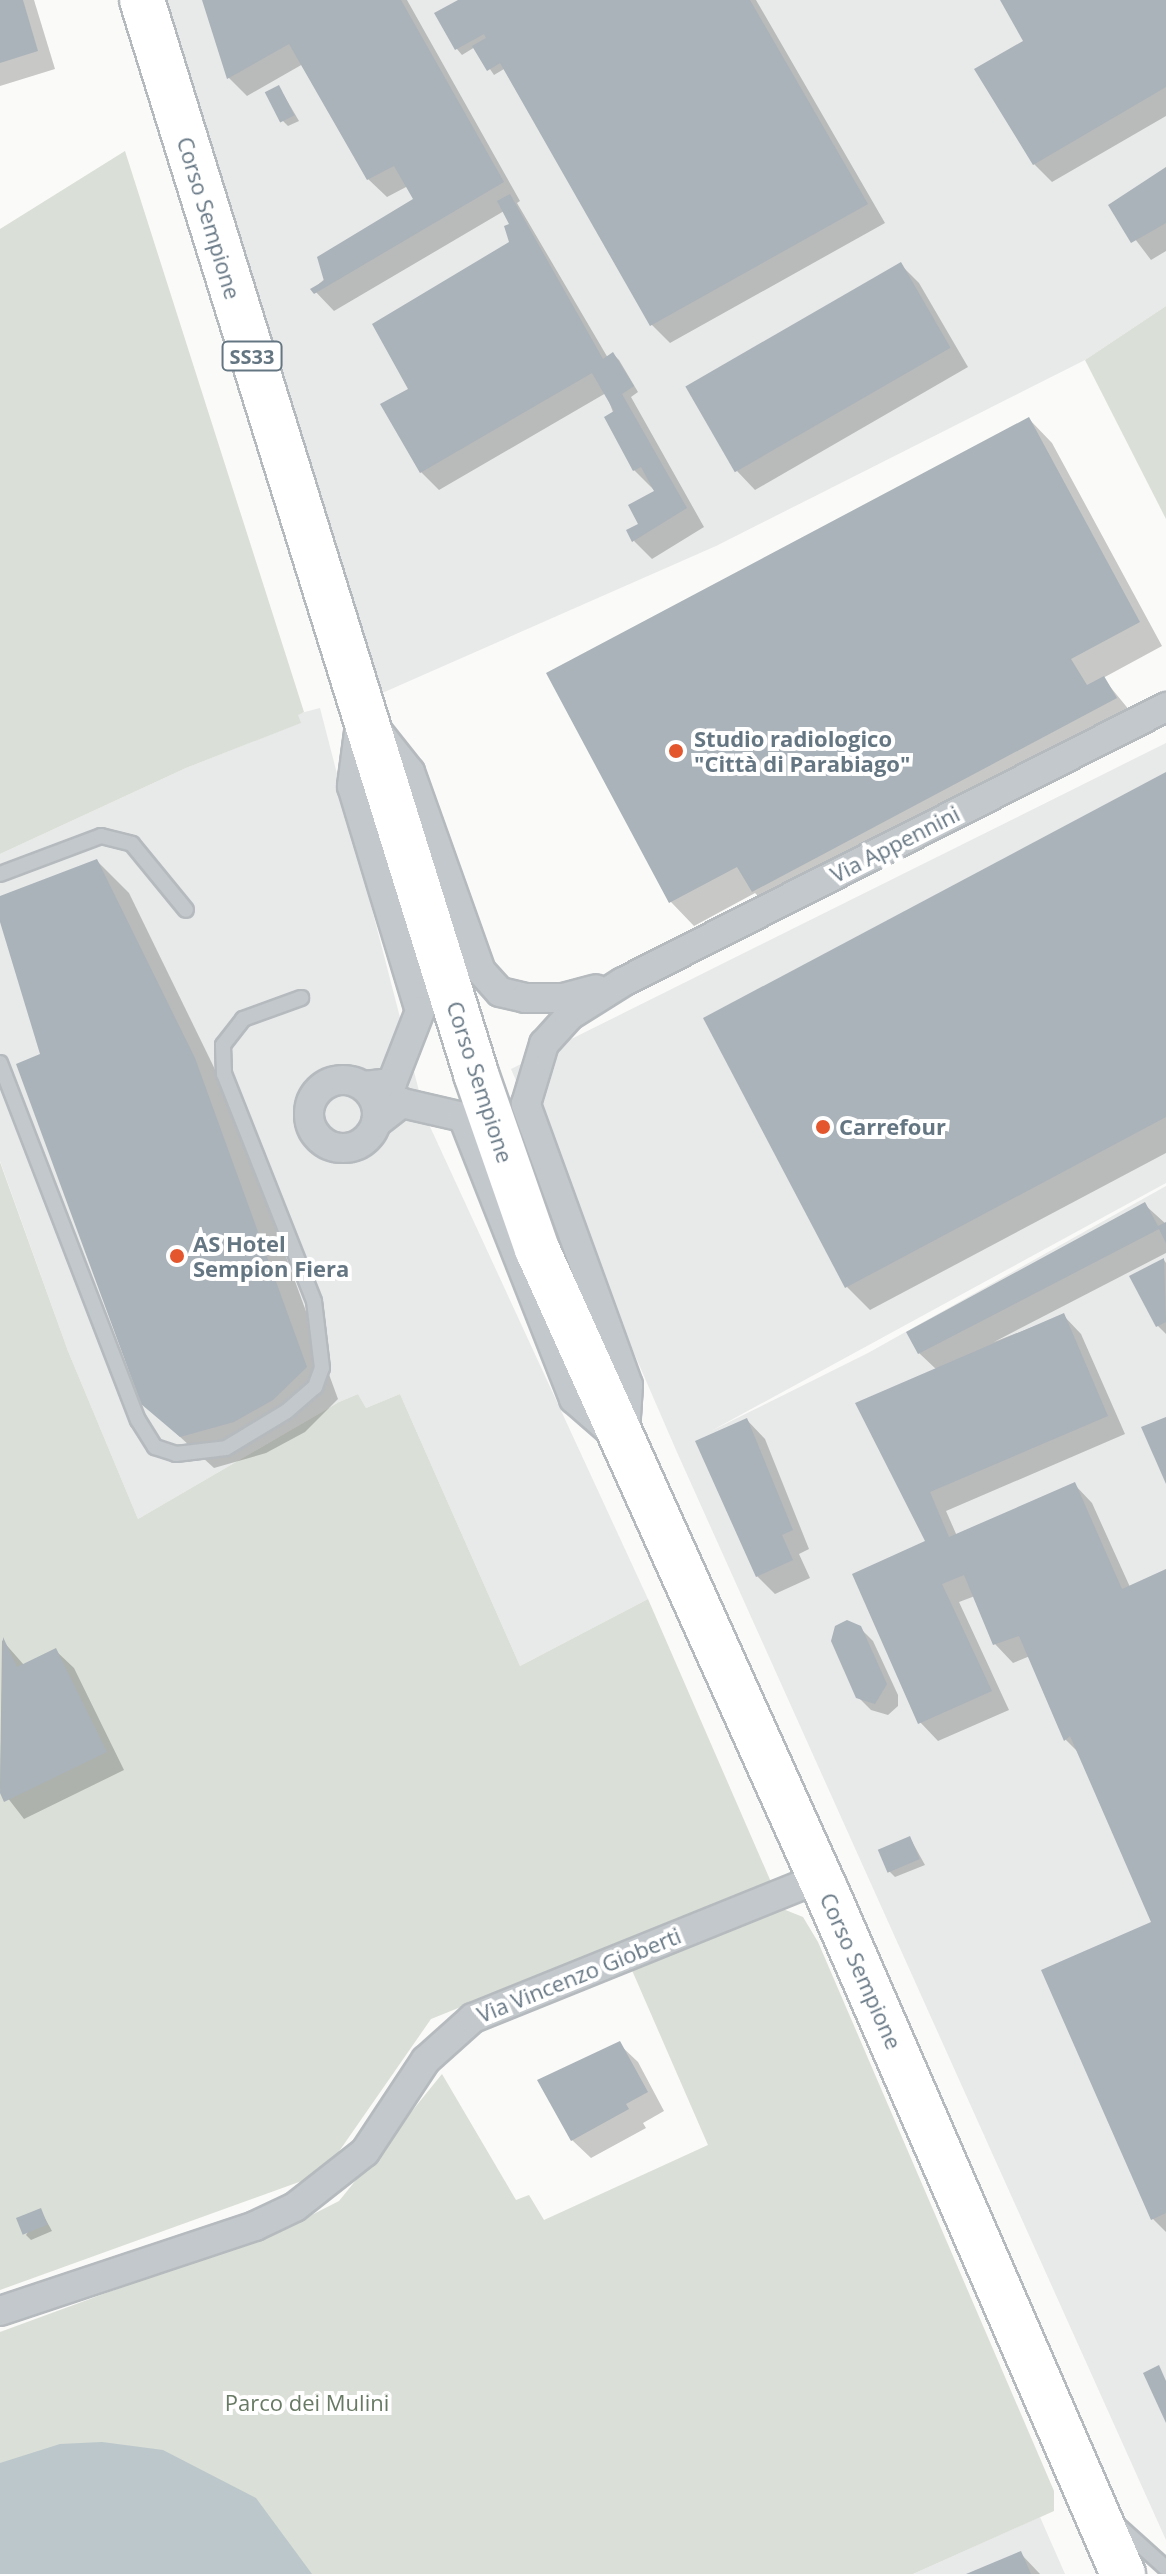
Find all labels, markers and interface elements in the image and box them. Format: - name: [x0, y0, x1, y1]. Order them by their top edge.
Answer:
- street label: Corso Sempione: [172, 134, 246, 302]
- road number: SS33: [220, 340, 284, 372]
- place label: Studio radiologico "Città di Parabiago": [694, 725, 910, 776]
- marker: Studio radiologico "Città di Parabiago": [665, 740, 687, 762]
- street label: Via Appennini: [826, 800, 964, 888]
- street label: Corso Sempione: [441, 998, 519, 1166]
- place label: Carrefour: [839, 1114, 946, 1140]
- marker: Carrefour: [814, 1118, 832, 1136]
- place label: AS Hotel Sempion Fiera: [193, 1230, 349, 1282]
- marker: AS Hotel Sempion Fiera: [168, 1247, 186, 1265]
- street label: Corso Sempione: [815, 1889, 907, 2053]
- street label: Via Vincenzo Gioberti: [473, 1922, 685, 2028]
- park label: Parco dei Mulini: [225, 2390, 389, 2416]

